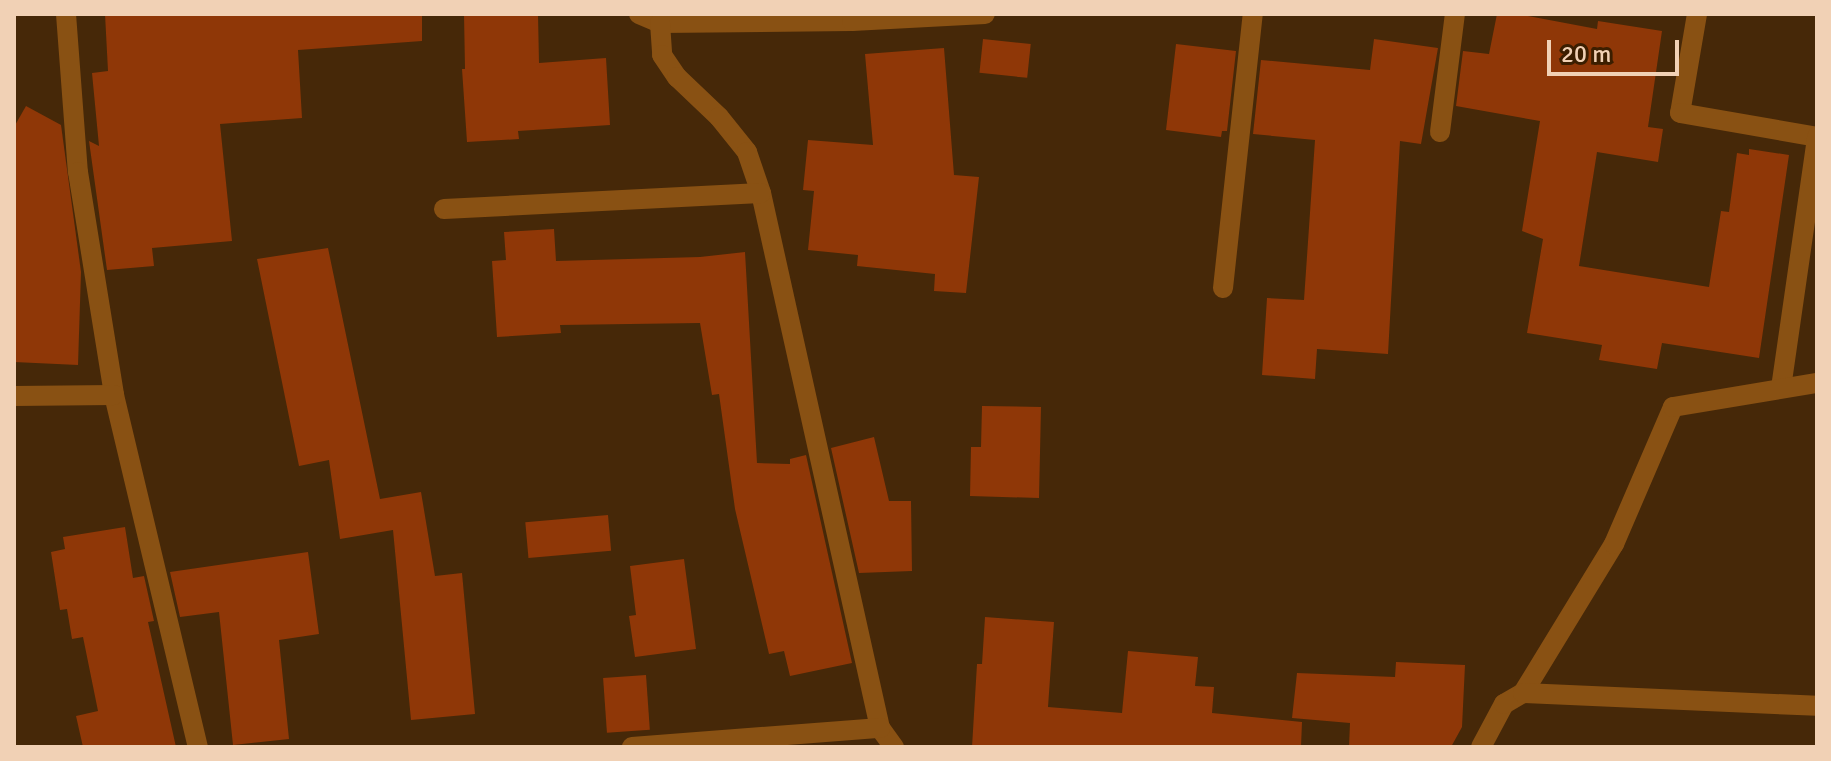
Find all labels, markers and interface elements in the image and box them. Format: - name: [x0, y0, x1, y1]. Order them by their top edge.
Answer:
- scale bar: [1551, 24, 1683, 74]
- text: 20 m: [1561, 39, 1611, 69]

